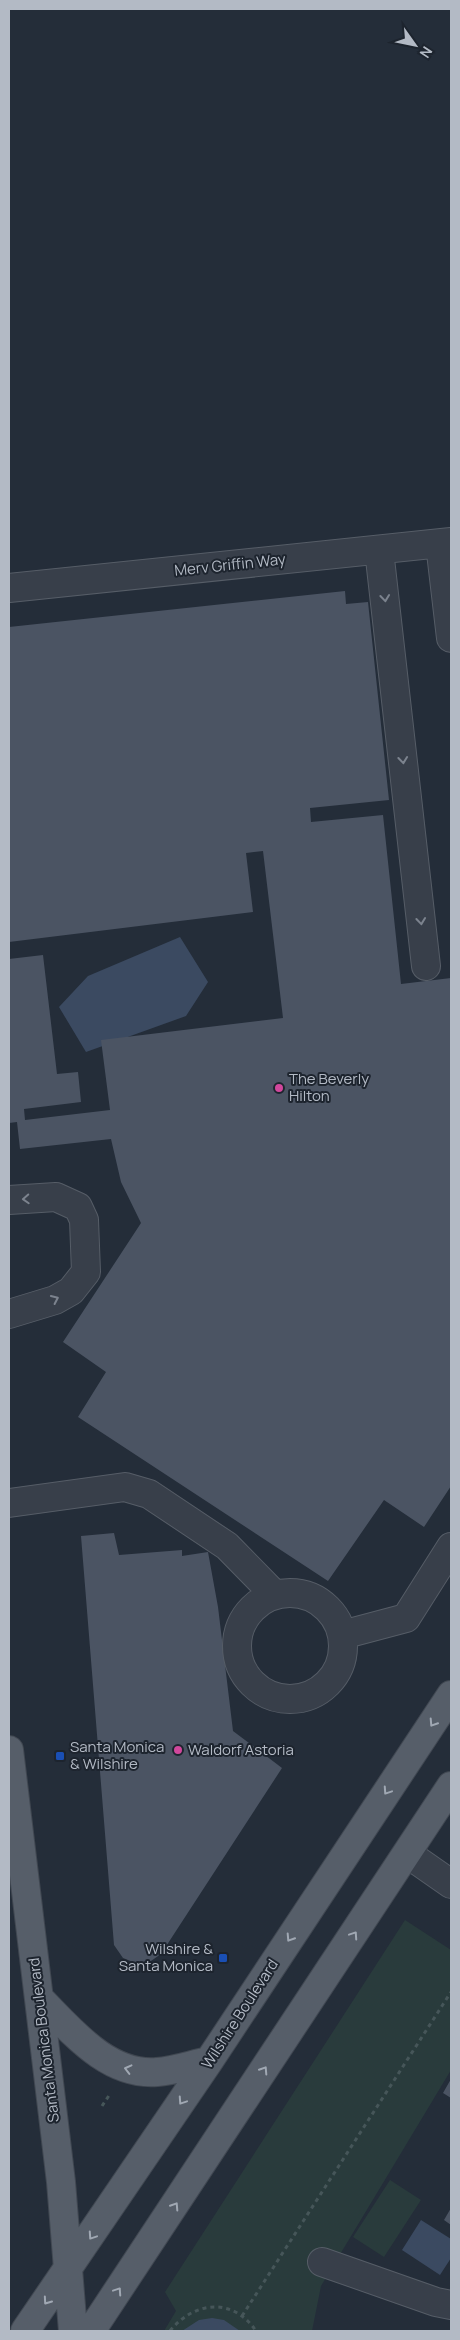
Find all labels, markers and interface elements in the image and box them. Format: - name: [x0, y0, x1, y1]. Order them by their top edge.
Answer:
- north arrow: [390, 20, 440, 70]
- text: N: [416, 43, 437, 62]
- street label: Merv Griffin Way: [173, 548, 287, 581]
- one-way arrow: [379, 594, 390, 602]
- one-way arrow: [397, 756, 408, 764]
- one-way arrow: [415, 917, 426, 925]
- place label: The Beverly Hilton: [289, 1068, 369, 1106]
- marker: The Beverly Hilton: [273, 1082, 285, 1094]
- one-way arrow: [22, 1193, 30, 1204]
- one-way arrow: [50, 1295, 59, 1306]
- one-way arrow: [430, 1717, 439, 1727]
- place label: Santa Monica & Wilshire: [70, 1736, 164, 1774]
- place label: Waldorf Astoria: [188, 1739, 294, 1760]
- marker: Waldorf Astoria: [172, 1744, 184, 1756]
- marker: Santa Monica & Wilshire: [54, 1750, 66, 1762]
- one-way arrow: [384, 1786, 393, 1795]
- one-way arrow: [348, 1931, 357, 1940]
- one-way arrow: [287, 1933, 296, 1942]
- place label: Wilshire & Santa Monica: [119, 1938, 213, 1976]
- marker: Wilshire & Santa Monica: [217, 1952, 229, 1964]
- street label: Wilshire Boulevard: [196, 1955, 283, 2073]
- street label: Santa Monica Boulevard: [23, 1956, 64, 2124]
- one-way arrow: [123, 2064, 132, 2075]
- one-way arrow: [257, 2066, 267, 2075]
- one-way arrow: [179, 2095, 188, 2105]
- one-way arrow: [168, 2202, 178, 2211]
- one-way arrow: [88, 2231, 98, 2240]
- one-way arrow: [112, 2287, 121, 2297]
- one-way arrow: [44, 2295, 53, 2305]

